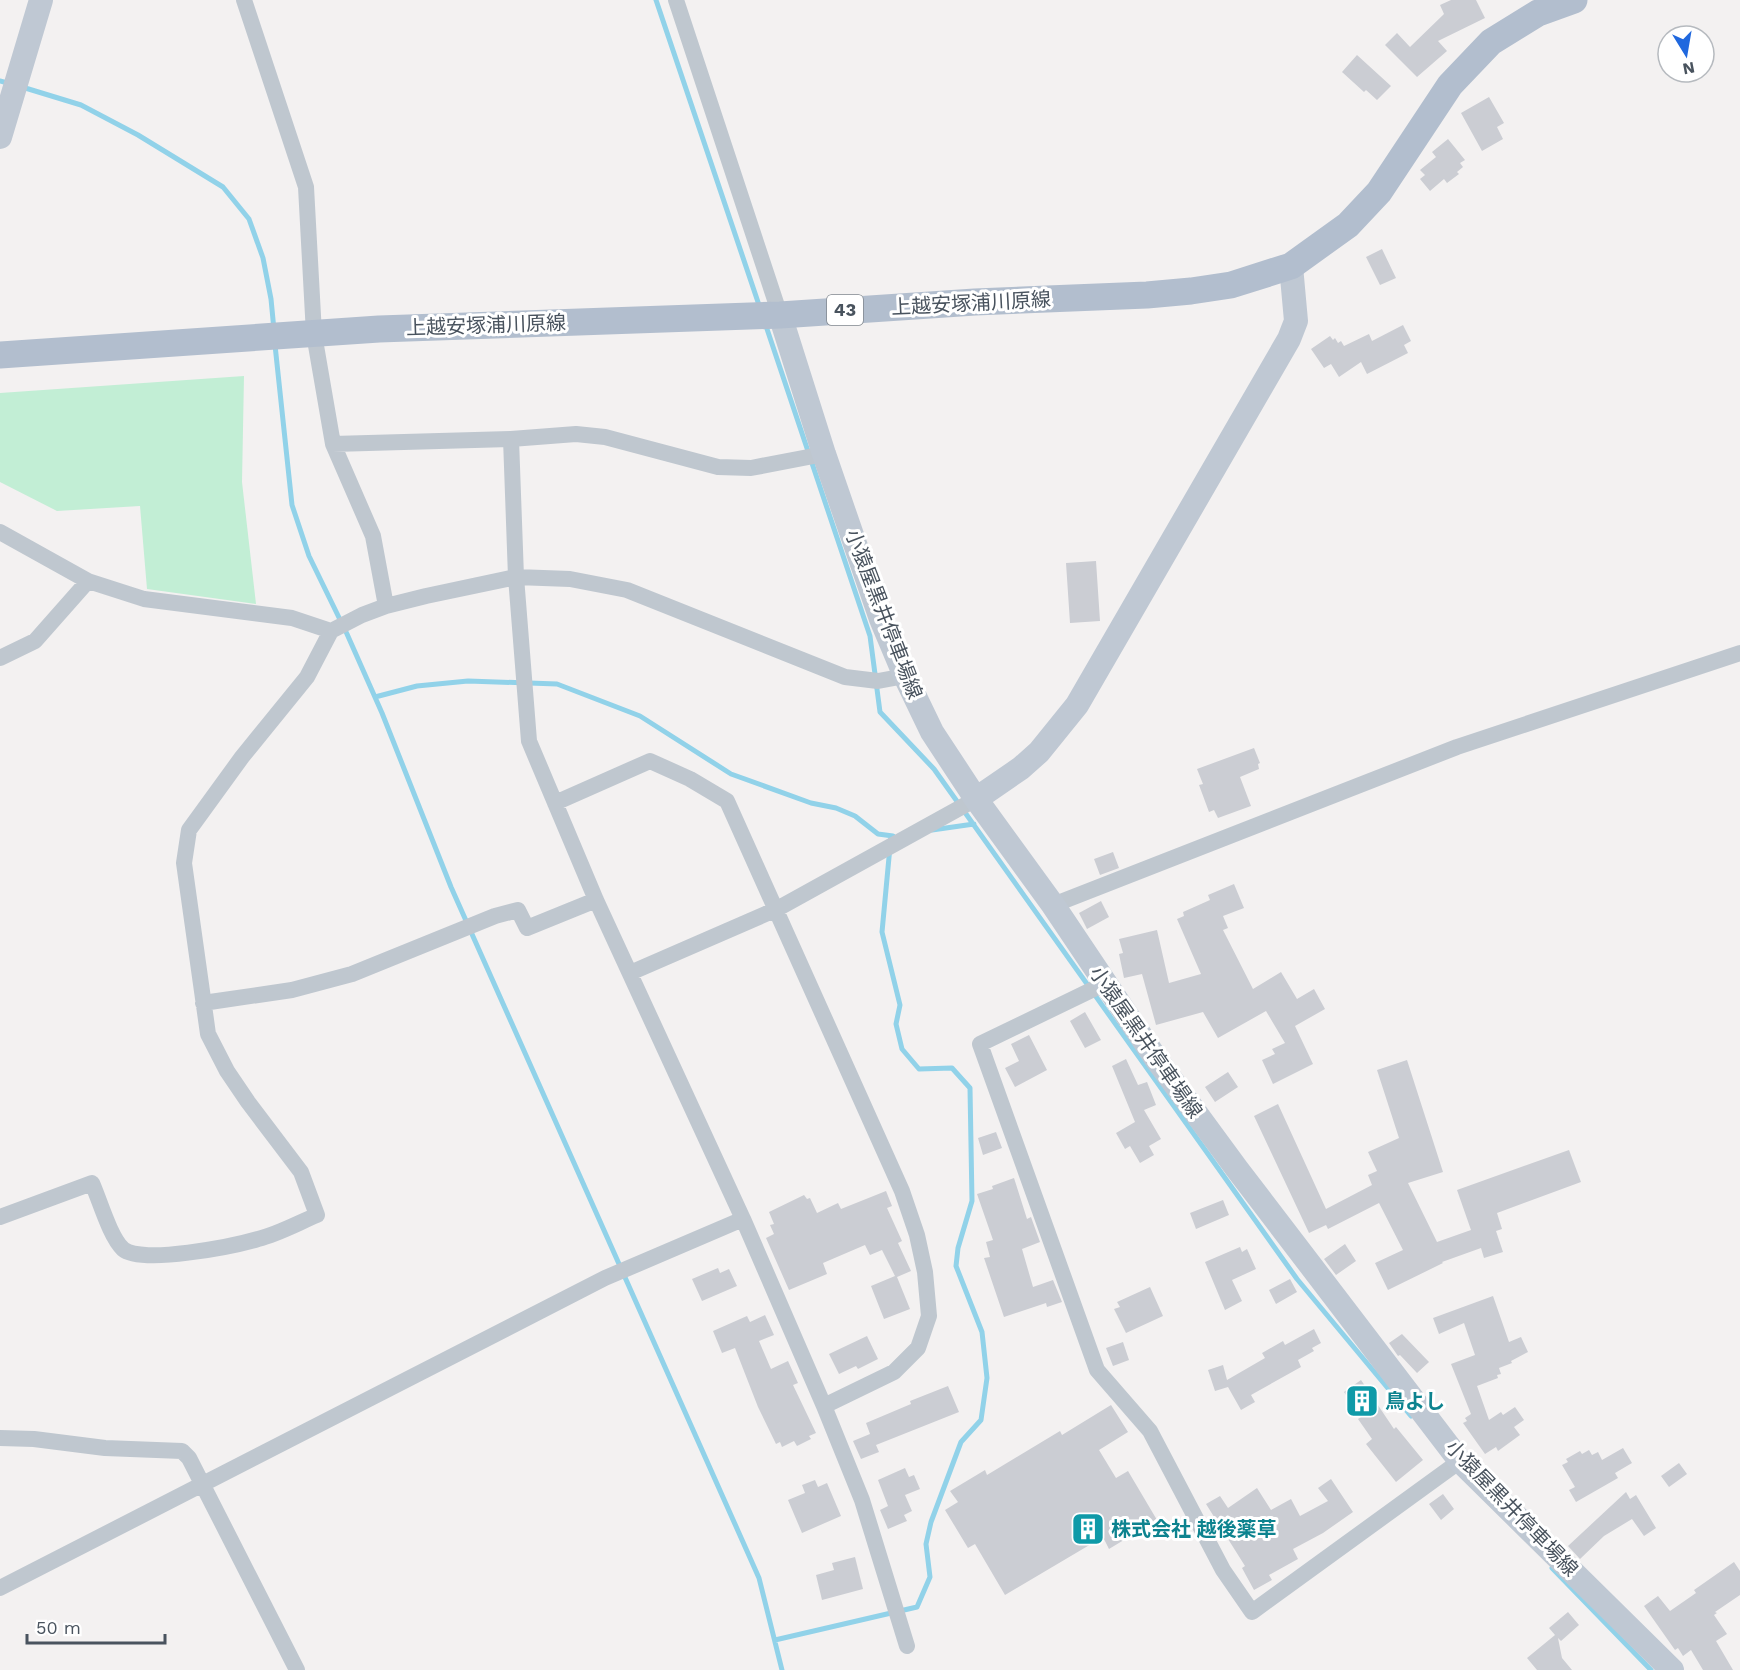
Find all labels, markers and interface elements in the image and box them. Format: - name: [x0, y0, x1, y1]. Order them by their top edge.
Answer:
- north arrow: [1656, 24, 1716, 84]
- text: N: [1681, 58, 1696, 79]
- street label: 上越安塚浦川原線: [890, 287, 1052, 319]
- road number: 43: [827, 295, 863, 325]
- street label: 上越安塚浦川原線: [406, 310, 566, 340]
- street label: 小猿屋黒井停車場線: [841, 526, 927, 702]
- street label: 小猿屋黒井停車場線: [1085, 961, 1207, 1123]
- building icon: 鳥よし: [1344, 1383, 1380, 1419]
- place label: 鳥よし: [1385, 1389, 1445, 1413]
- street label: 小猿屋黒井停車場線: [1441, 1435, 1583, 1581]
- building icon: 株式会社 越後薬草: [1070, 1511, 1106, 1547]
- place label: 株式会社 越後薬草: [1111, 1517, 1277, 1541]
- scale bar: [27, 1607, 165, 1645]
- text: 50 m: [36, 1617, 81, 1638]

